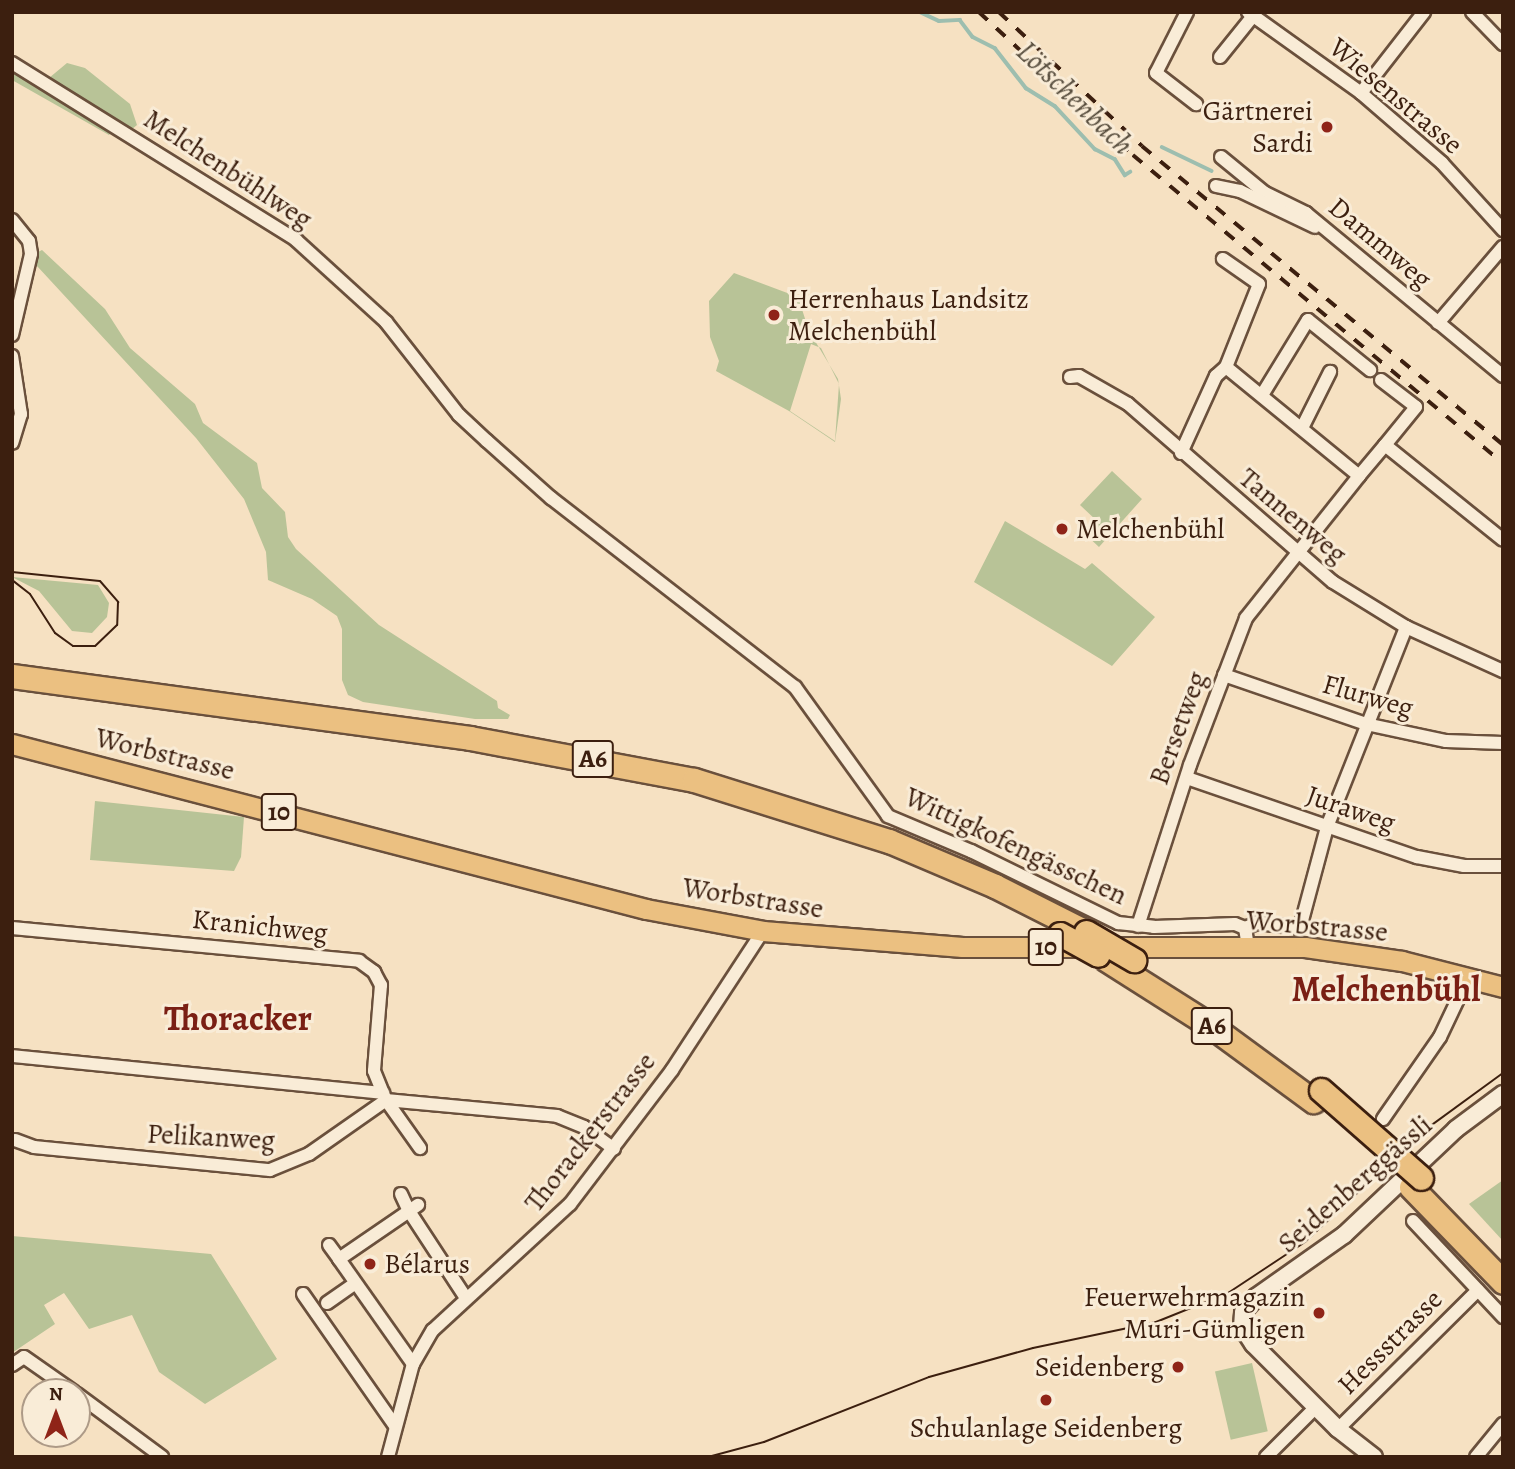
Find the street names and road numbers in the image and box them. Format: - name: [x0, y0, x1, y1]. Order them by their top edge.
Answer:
- street label: Wiesenstrasse: [1323, 31, 1469, 161]
- street label: Melchenbühlweg: [138, 102, 318, 236]
- street label: Dammweg: [1322, 190, 1438, 296]
- street label: Tannenweg: [1232, 461, 1354, 571]
- street label: Bersetweg: [1142, 667, 1214, 789]
- street label: Flurweg: [1319, 667, 1417, 725]
- street label: Worbstrasse: [92, 721, 238, 787]
- road number: A6: [570, 736, 616, 782]
- street label: Juraweg: [1302, 778, 1400, 840]
- street label: Wittigkofengässchen: [900, 780, 1132, 912]
- road number: 10: [260, 790, 298, 834]
- street label: Worbstrasse: [680, 870, 826, 926]
- street label: Kranichweg: [191, 902, 329, 950]
- street label: Worbstrasse: [1245, 903, 1389, 949]
- road number: 10: [1027, 924, 1065, 970]
- road number: A6: [1189, 1004, 1235, 1049]
- street label: Thorackerstrasse: [517, 1046, 663, 1218]
- street label: Seidenberggässli: [1271, 1108, 1439, 1260]
- street label: Pelikanweg: [146, 1117, 276, 1157]
- street label: Hessstrasse: [1331, 1283, 1449, 1401]

